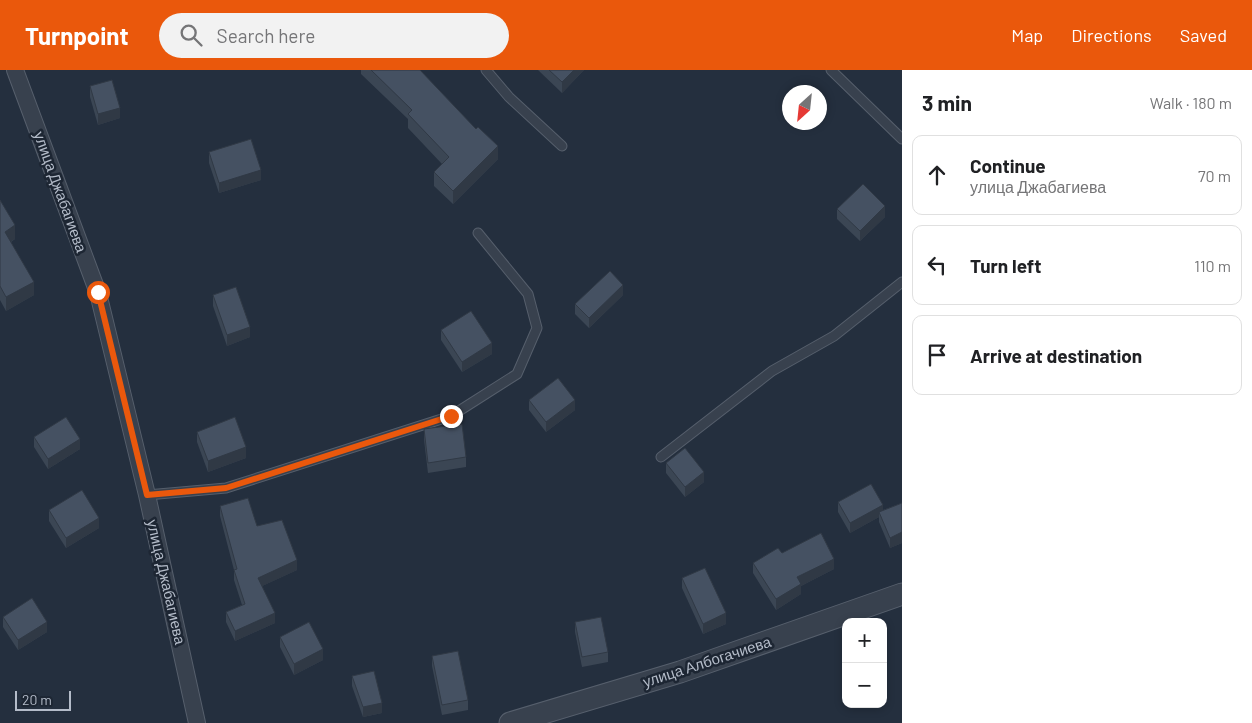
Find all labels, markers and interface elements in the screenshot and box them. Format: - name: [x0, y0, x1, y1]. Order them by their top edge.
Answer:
- search box: [159, 13, 509, 58]
- text: Turnpoint: [25, 21, 129, 50]
- icon: search: [177, 21, 205, 49]
- text: Search here: [217, 24, 315, 47]
- text: Map: [1011, 24, 1043, 46]
- text: Directions: [1071, 24, 1152, 46]
- text: Saved: [1180, 24, 1227, 46]
- north arrow: [782, 85, 827, 130]
- text: 3 min: [922, 90, 972, 115]
- text: Walk · 180 m: [1150, 93, 1232, 112]
- street label: улица Джабагиева: [31, 129, 91, 255]
- text: Continue: [970, 154, 1046, 177]
- icon: ahead: [923, 161, 951, 189]
- text: 70 m: [1198, 166, 1231, 185]
- text: улица Джабагиева: [970, 177, 1106, 196]
- icon: left: [923, 251, 951, 279]
- text: Turn left: [970, 254, 1041, 277]
- text: 110 m: [1194, 256, 1231, 275]
- route start: [87, 281, 110, 304]
- icon: arrive: [923, 341, 951, 369]
- text: Arrive at destination: [970, 344, 1142, 367]
- route end: [440, 405, 463, 428]
- street label: улица Джабагиева: [144, 518, 190, 647]
- map controls: [842, 618, 887, 708]
- button: +: [842, 618, 887, 663]
- street label: улица Албогачиева: [640, 632, 774, 690]
- button: −: [842, 663, 887, 708]
- scale bar: [15, 688, 71, 711]
- text: 20 m: [22, 691, 52, 708]

